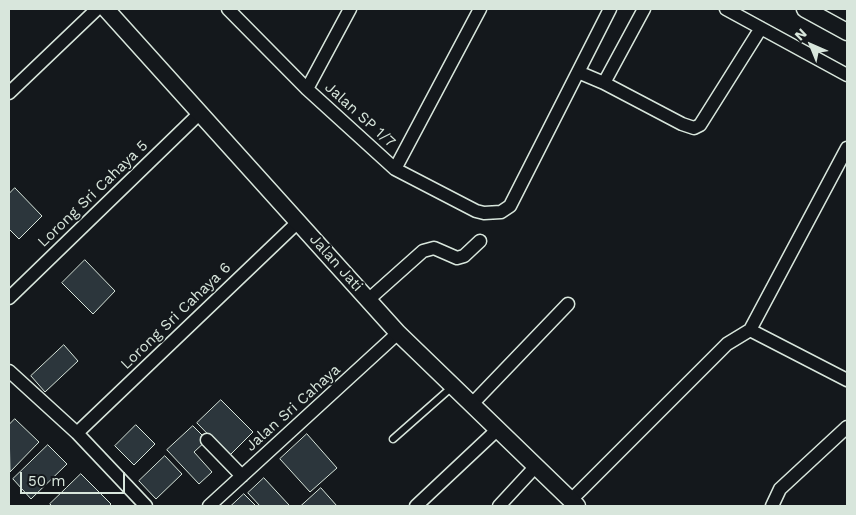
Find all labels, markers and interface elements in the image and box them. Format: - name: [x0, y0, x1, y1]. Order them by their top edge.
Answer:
- north arrow: [786, 20, 836, 70]
- text: N: [791, 25, 810, 44]
- street label: Jalan SP 1/7: [321, 79, 399, 151]
- street label: Lorong Sri Cahaya 5: [34, 137, 152, 251]
- street label: Jalan Jati: [306, 231, 366, 295]
- street label: Lorong Sri Cahaya 6: [117, 259, 235, 373]
- street label: Jalan Sri Cahaya: [242, 361, 344, 455]
- scale bar: [22, 462, 128, 494]
- text: 50 m: [28, 472, 65, 490]

